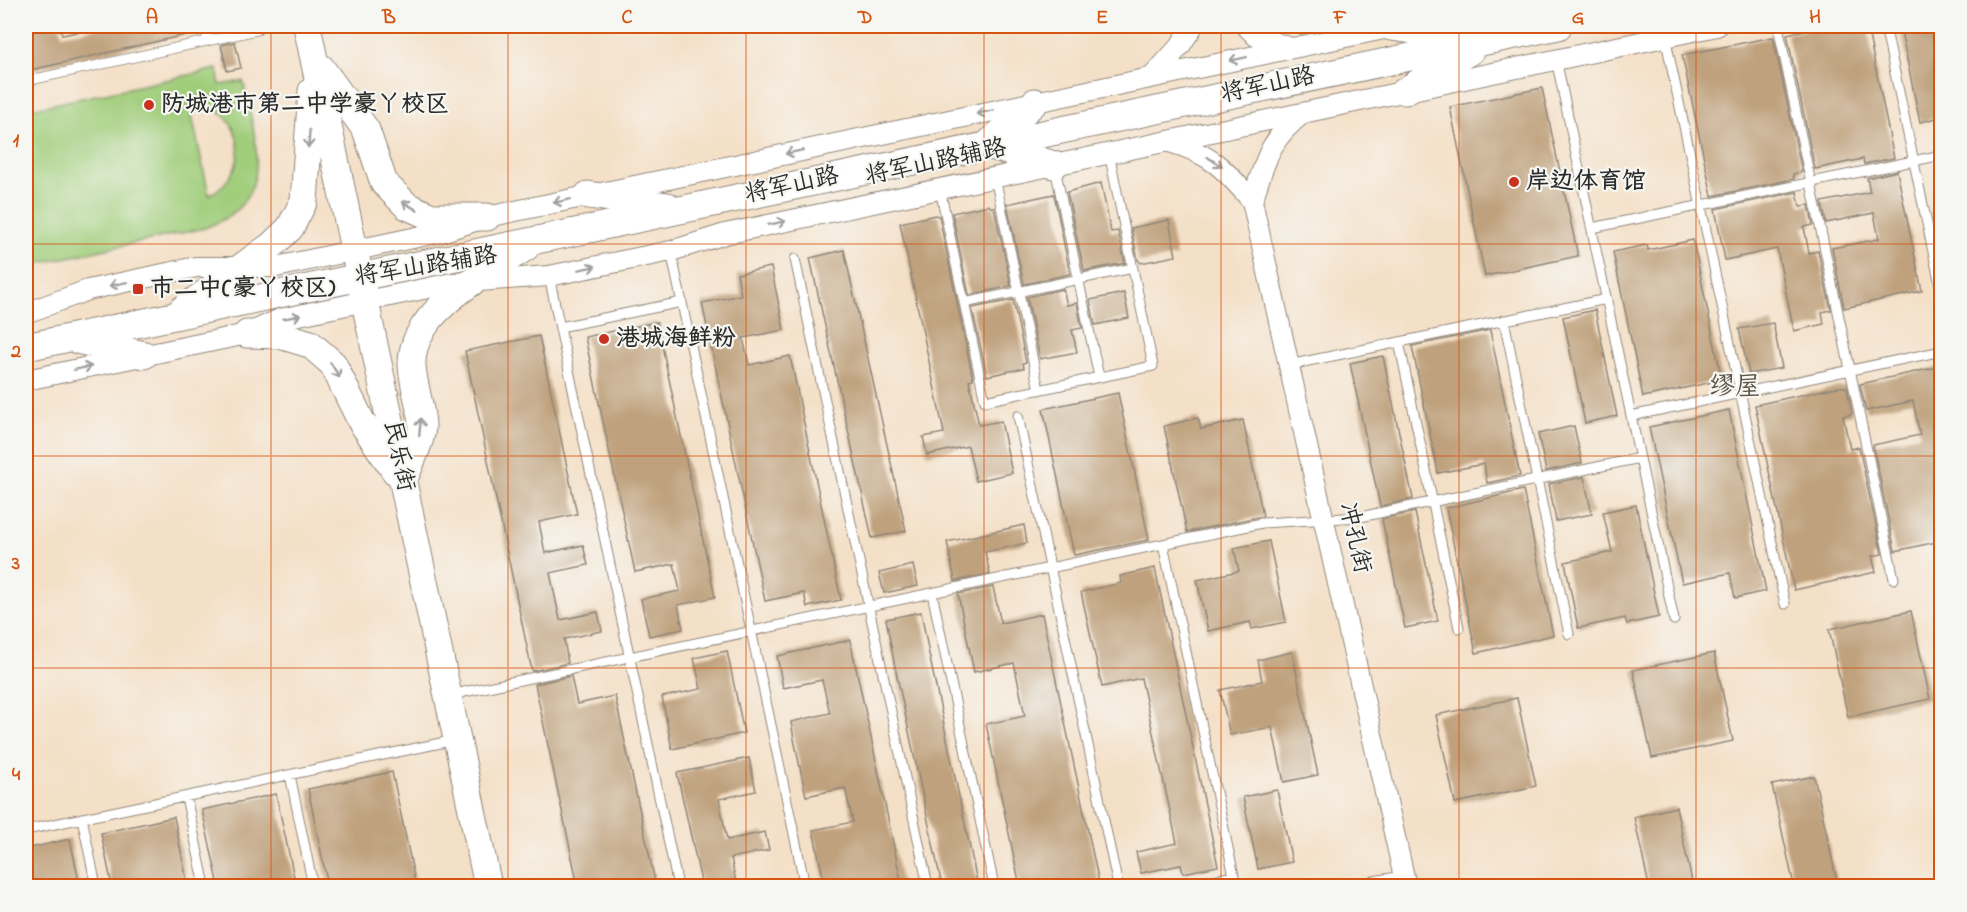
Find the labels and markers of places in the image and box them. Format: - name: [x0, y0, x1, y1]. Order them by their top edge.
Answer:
- place label: 防城港市第二中学豪丫校区: [161, 88, 449, 123]
- marker: 防城港市第二中学豪丫校区: [142, 98, 156, 112]
- place label: 岸边体育馆: [1526, 165, 1646, 200]
- marker: 岸边体育馆: [1507, 175, 1521, 189]
- place label: 市二中(豪丫校区): [150, 272, 335, 307]
- marker: 市二中(豪丫校区): [131, 282, 145, 296]
- place label: 港城海鲜粉: [616, 322, 736, 357]
- marker: 港城海鲜粉: [597, 332, 611, 346]

